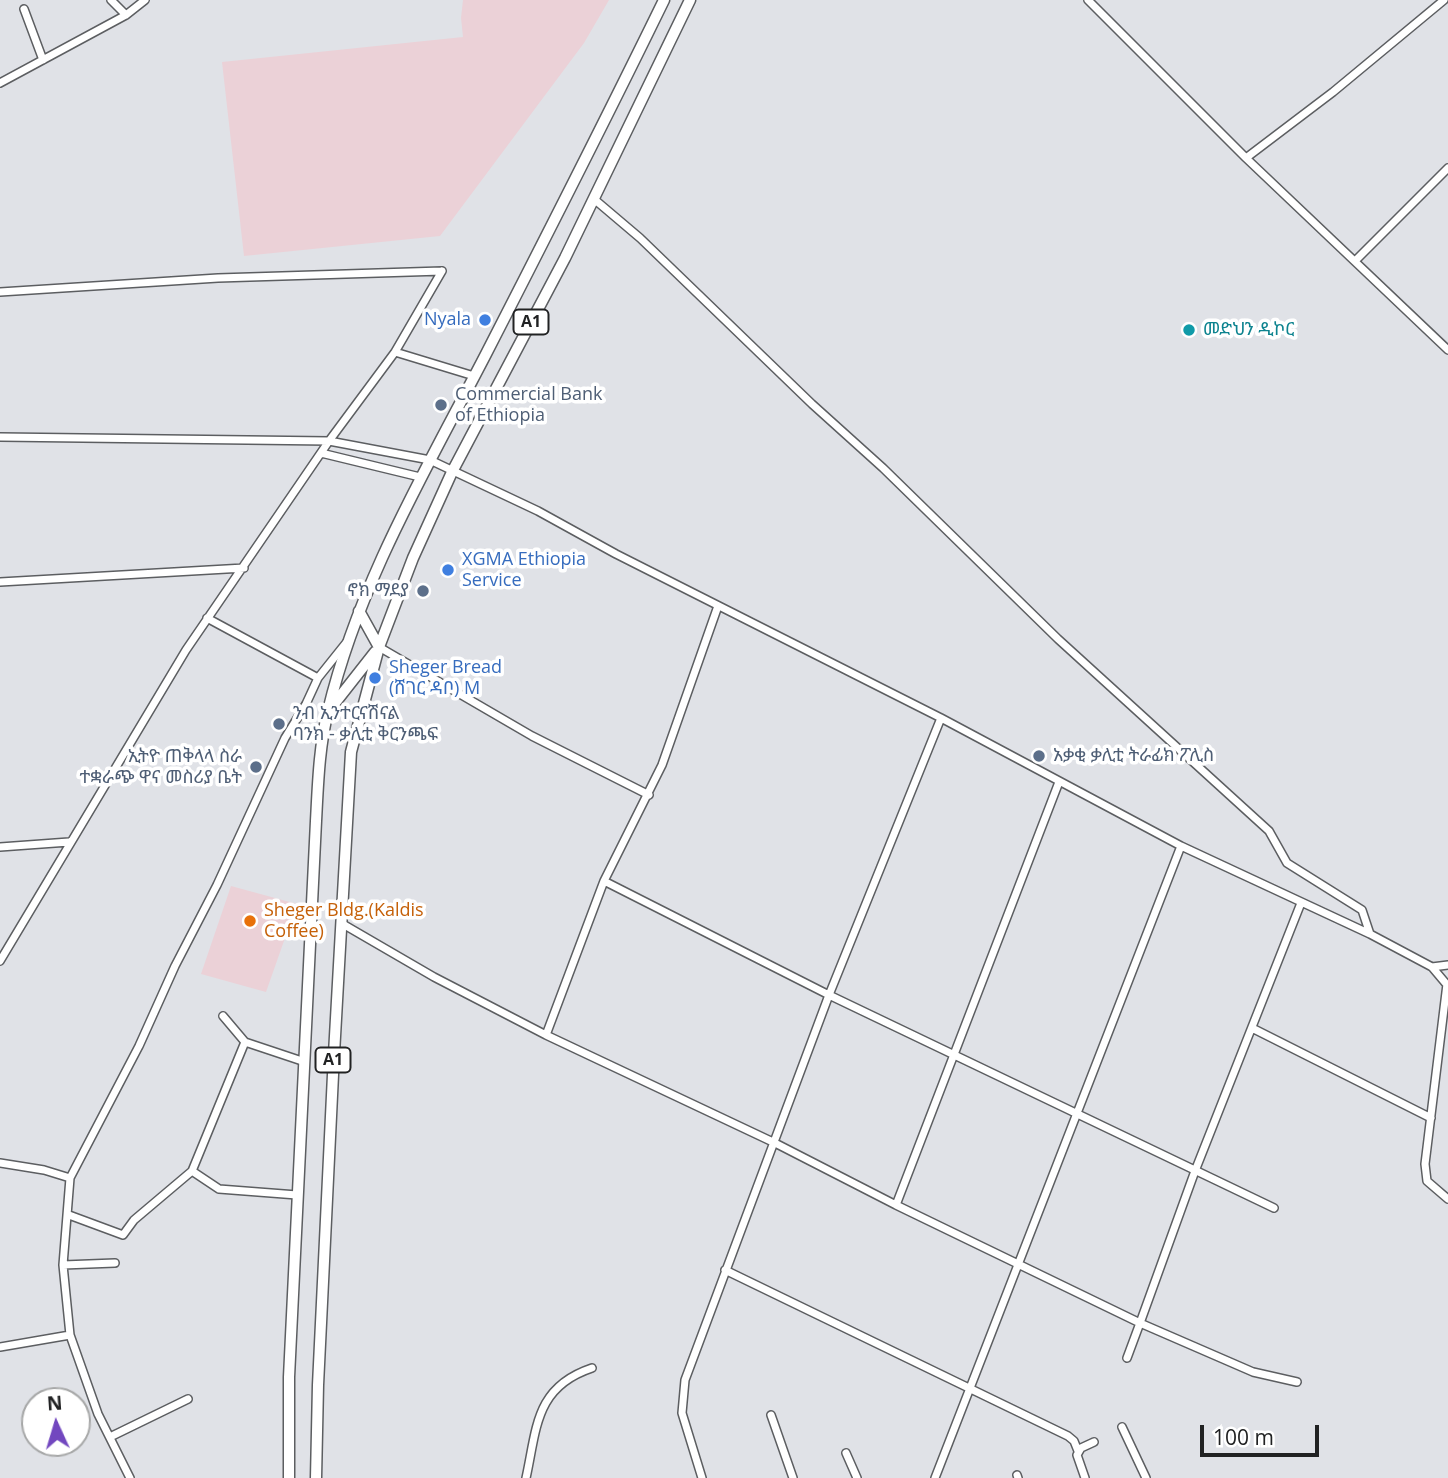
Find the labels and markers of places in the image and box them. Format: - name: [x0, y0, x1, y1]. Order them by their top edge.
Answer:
- place label: Nyala: [424, 309, 471, 331]
- marker: Nyala: [477, 312, 493, 328]
- place label: መድህን ዲኮር: [1203, 319, 1294, 341]
- marker: መድህን ዲኮር: [1181, 322, 1197, 338]
- place label: Commercial Bank of Ethiopia: [455, 384, 602, 426]
- marker: Commercial Bank of Ethiopia: [433, 397, 449, 413]
- place label: XGMA Ethiopia Service: [462, 549, 586, 592]
- marker: XGMA Ethiopia Service: [440, 562, 456, 578]
- place label: ኖክ ማደያ: [347, 580, 409, 602]
- marker: ኖክ ማደያ: [415, 583, 431, 599]
- place label: Sheger Bread (ሸገር ዳቦ) M: [389, 657, 502, 700]
- marker: Sheger Bread (ሸገር ዳቦ) M: [367, 670, 383, 686]
- place label: ንብ ኢንተርናሽናል ባንክ - ቃሊቲ ቅርንጫፍ: [293, 703, 438, 746]
- marker: ንብ ኢንተርናሽናል ባንክ - ቃሊቲ ቅርንጫፍ: [271, 716, 287, 732]
- place label: አቃቂ ቃሊቲ ትራፊክ ፖሊስ: [1053, 745, 1214, 767]
- place label: ኢትዮ ጠቅላላ ስራ ተቋራጭ ዋና መስሪያ ቤት: [79, 746, 242, 788]
- marker: አቃቂ ቃሊቲ ትራፊክ ፖሊስ: [1031, 748, 1047, 764]
- marker: ኢትዮ ጠቅላላ ስራ ተቋራጭ ዋና መስሪያ ቤት: [248, 759, 264, 775]
- place label: Sheger Bldg.(Kaldis Coffee): [264, 900, 424, 942]
- marker: Sheger Bldg.(Kaldis Coffee): [242, 913, 258, 929]

